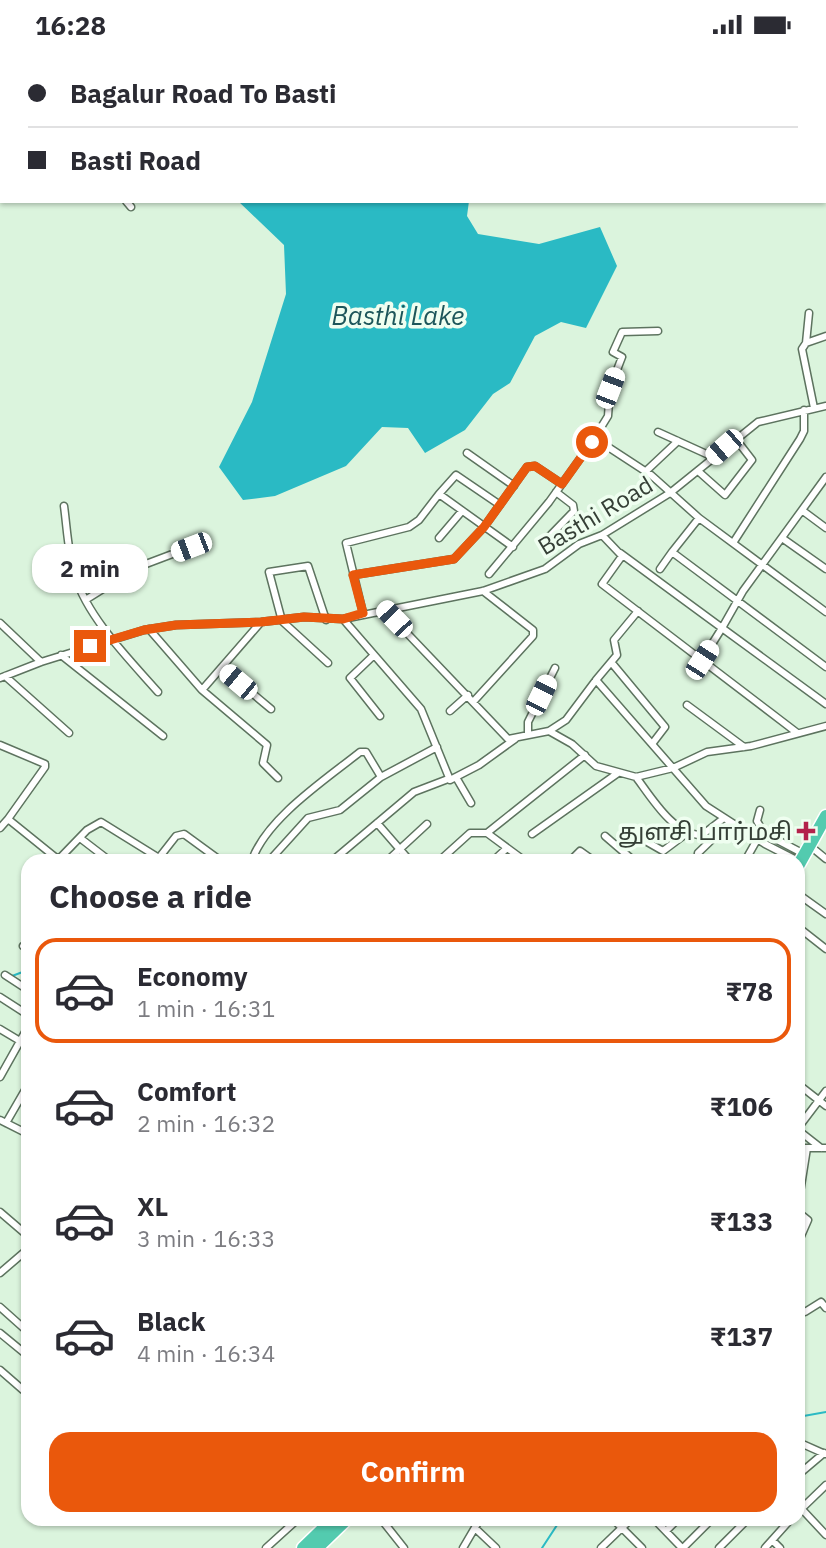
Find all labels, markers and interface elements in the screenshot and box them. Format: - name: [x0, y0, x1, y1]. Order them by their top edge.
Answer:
- text: 16:28: [35, 8, 106, 42]
- text: Bagalur Road To Basti: [70, 76, 337, 110]
- text: Basti Road: [70, 143, 201, 177]
- water label: Basthi Lake: [332, 298, 464, 332]
- car: [593, 365, 628, 411]
- car: [702, 425, 747, 469]
- route start: [576, 426, 608, 458]
- street label: Basthi Road: [532, 468, 658, 562]
- car: [168, 530, 215, 564]
- callout: 2 min: [32, 545, 148, 593]
- text: 2 min: [60, 553, 120, 583]
- car: [372, 597, 417, 641]
- route end: [74, 630, 106, 662]
- car: [682, 637, 723, 683]
- car: [216, 660, 261, 704]
- car: [523, 672, 560, 718]
- place label: துளசி பார்மசி: [618, 815, 792, 848]
- marker: துளசி பார்மசி: [798, 823, 814, 839]
- text: Choose a ride: [49, 875, 252, 917]
- icon: car: [53, 959, 116, 1022]
- text: Economy: [137, 959, 248, 993]
- text: ₹78: [725, 974, 773, 1008]
- text: 1 min · 16:31: [137, 993, 275, 1023]
- icon: car: [53, 1074, 116, 1137]
- text: Comfort: [137, 1074, 236, 1108]
- text: ₹106: [710, 1089, 773, 1123]
- text: 2 min · 16:32: [137, 1108, 275, 1138]
- icon: car: [53, 1189, 116, 1252]
- text: XL: [137, 1189, 168, 1223]
- text: ₹133: [710, 1204, 773, 1238]
- text: 3 min · 16:33: [137, 1223, 275, 1253]
- icon: car: [53, 1304, 116, 1367]
- text: Black: [137, 1304, 205, 1338]
- text: ₹137: [710, 1319, 773, 1353]
- text: 4 min · 16:34: [137, 1338, 275, 1368]
- button: Confirm: [49, 1432, 777, 1512]

